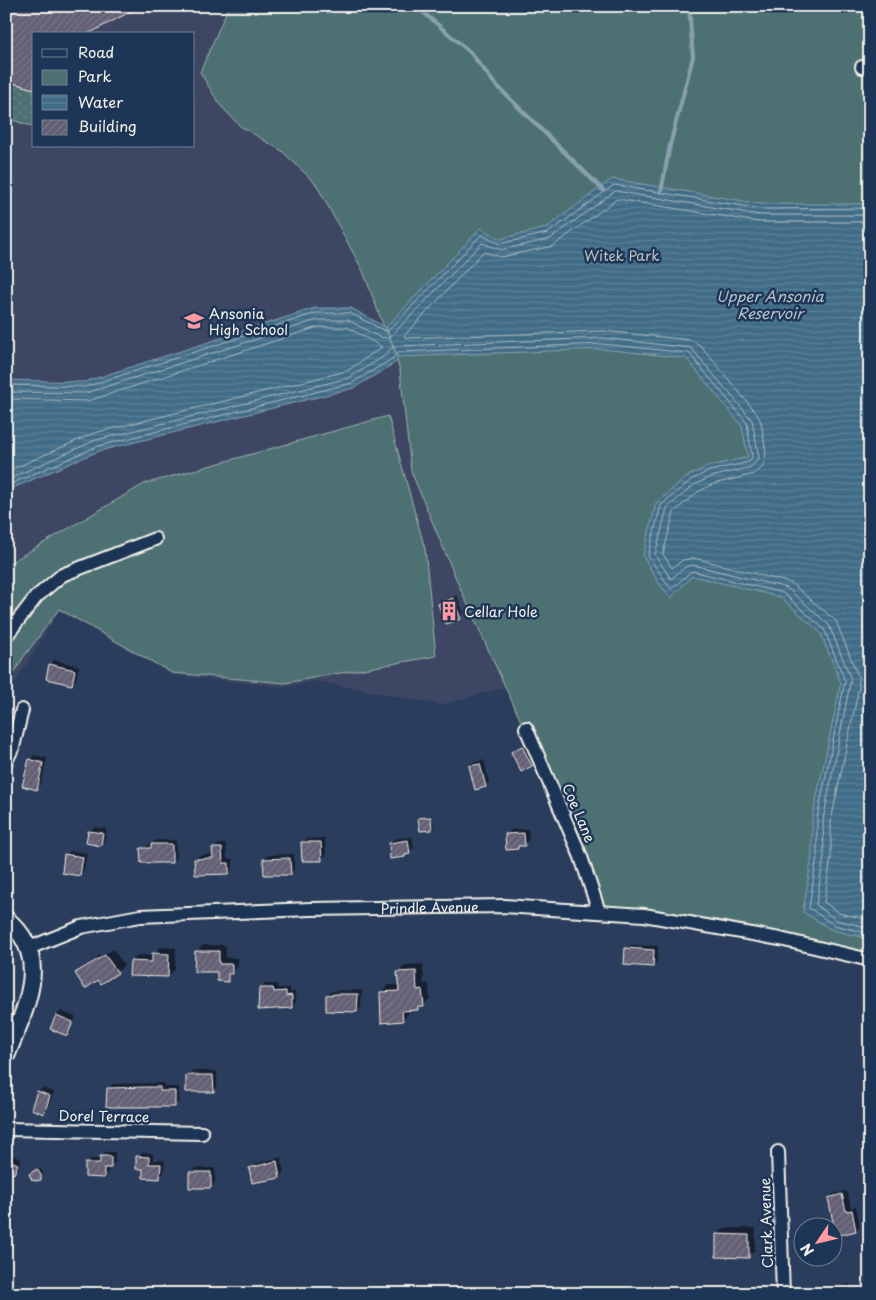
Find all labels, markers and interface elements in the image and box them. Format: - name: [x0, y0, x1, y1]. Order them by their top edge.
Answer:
- legend: [32, 32, 195, 148]
- text: Road: [78, 40, 114, 63]
- text: Park: [78, 64, 112, 87]
- text: Water: [78, 90, 123, 113]
- text: Building: [78, 114, 137, 137]
- park label: Witek Park: [584, 245, 660, 266]
- water label: Upper Ansonia Reservoir: [716, 284, 825, 324]
- place label: Ansonia High School: [209, 303, 288, 340]
- school or university icon: Ansonia High School: [183, 310, 205, 332]
- building icon: Cellar Hole: [438, 600, 460, 622]
- place label: Cellar Hole: [464, 601, 538, 622]
- street label: Coe Lane: [557, 780, 601, 846]
- street label: Prindle Avenue: [380, 896, 479, 918]
- street label: Dorel Terrace: [58, 1105, 150, 1127]
- street label: Clark Avenue: [754, 1177, 778, 1268]
- north arrow: [794, 1218, 844, 1268]
- text: N: [795, 1239, 819, 1260]

